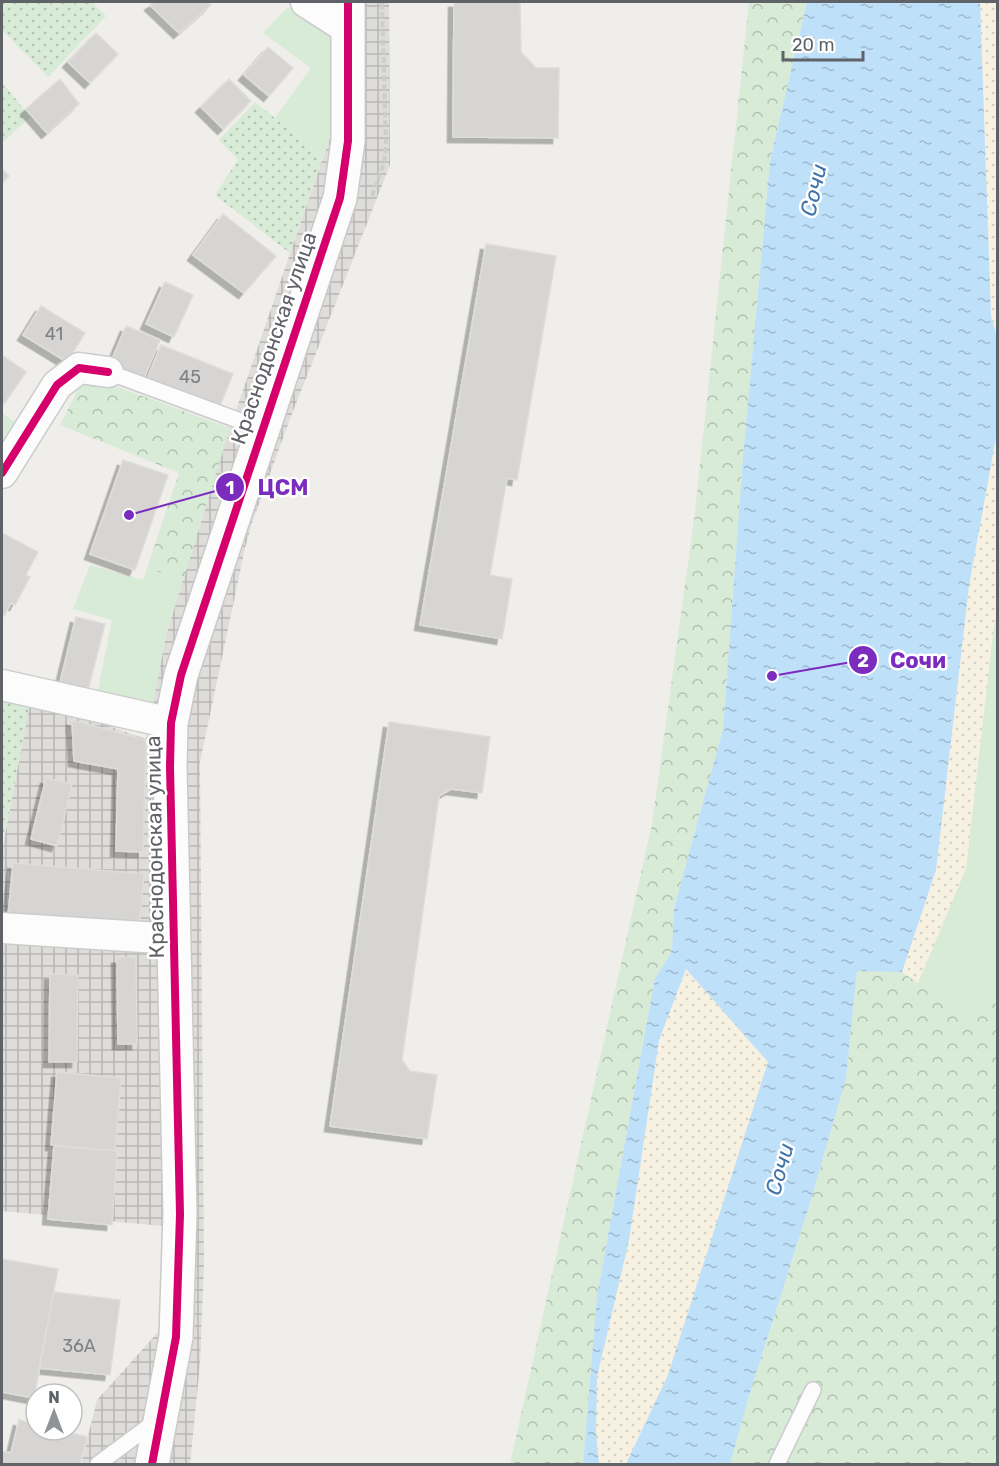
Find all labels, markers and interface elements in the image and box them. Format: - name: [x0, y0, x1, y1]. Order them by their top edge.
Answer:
- scale bar: [783, 24, 862, 62]
- text: 20 m: [792, 34, 834, 56]
- water label: Сочи: [794, 161, 833, 219]
- street label: Краснодонская улица: [225, 228, 322, 447]
- house number: 41: [45, 323, 63, 345]
- house number: 45: [179, 366, 201, 388]
- callout: ЦСМ: [215, 467, 320, 507]
- text: ЦСМ: [258, 474, 308, 501]
- text: 1: [226, 477, 234, 499]
- callout: Сочи: [848, 640, 958, 680]
- text: Сочи: [890, 647, 946, 674]
- text: 2: [857, 650, 869, 672]
- street label: Краснодонская улица: [140, 735, 169, 959]
- water label: Сочи: [759, 1140, 800, 1198]
- house number: 36А: [62, 1335, 96, 1357]
- north arrow: [24, 1382, 84, 1442]
- text: N: [48, 1388, 60, 1407]

